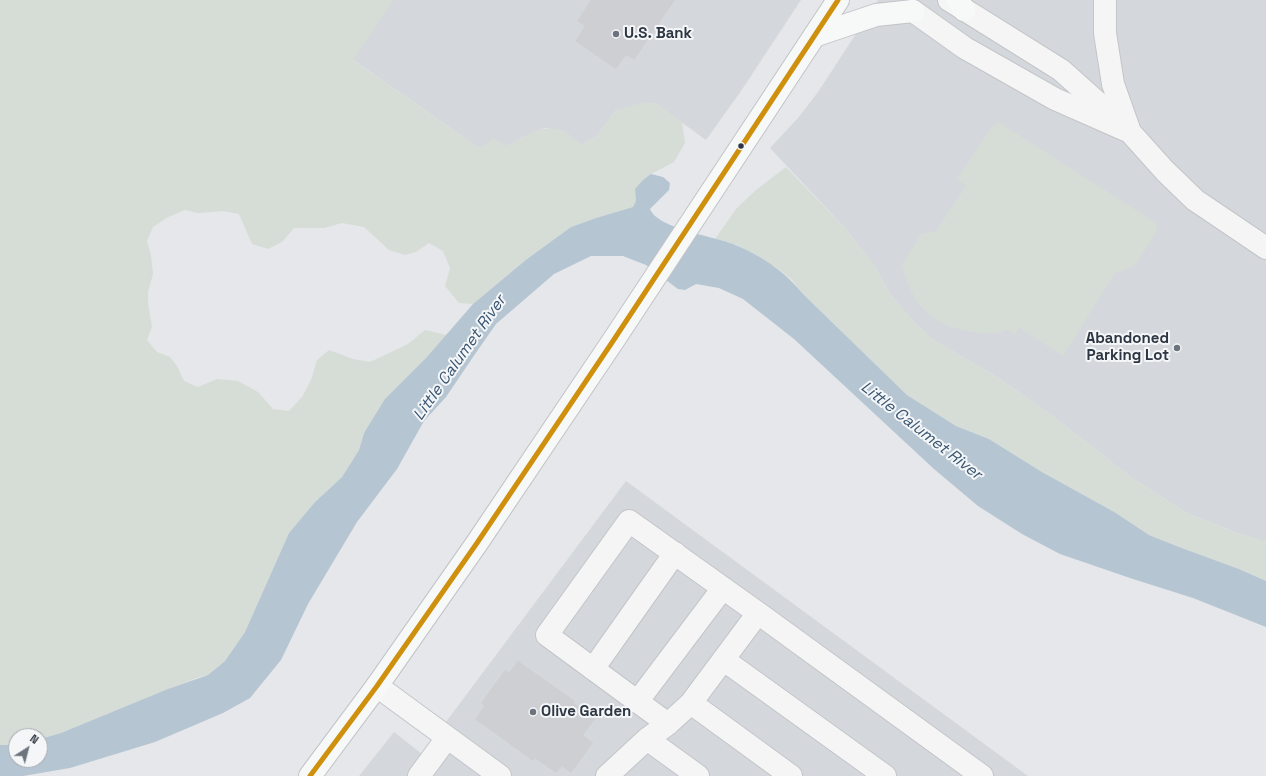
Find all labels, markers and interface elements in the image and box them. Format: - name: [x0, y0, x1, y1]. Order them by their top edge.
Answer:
- place label: U.S. Bank: [624, 25, 692, 43]
- marker: U.S. Bank: [611, 29, 621, 39]
- unlabelled marker: [736, 141, 746, 151]
- water label: Little Calumet River: [410, 292, 510, 424]
- place label: Abandoned Parking Lot: [1086, 330, 1169, 365]
- marker: Abandoned Parking Lot: [1172, 343, 1182, 353]
- water label: Little Calumet River: [857, 378, 985, 484]
- place label: Olive Garden: [541, 703, 631, 721]
- marker: Olive Garden: [528, 707, 538, 717]
- north arrow: [8, 728, 48, 768]
- text: N: [27, 731, 42, 747]

